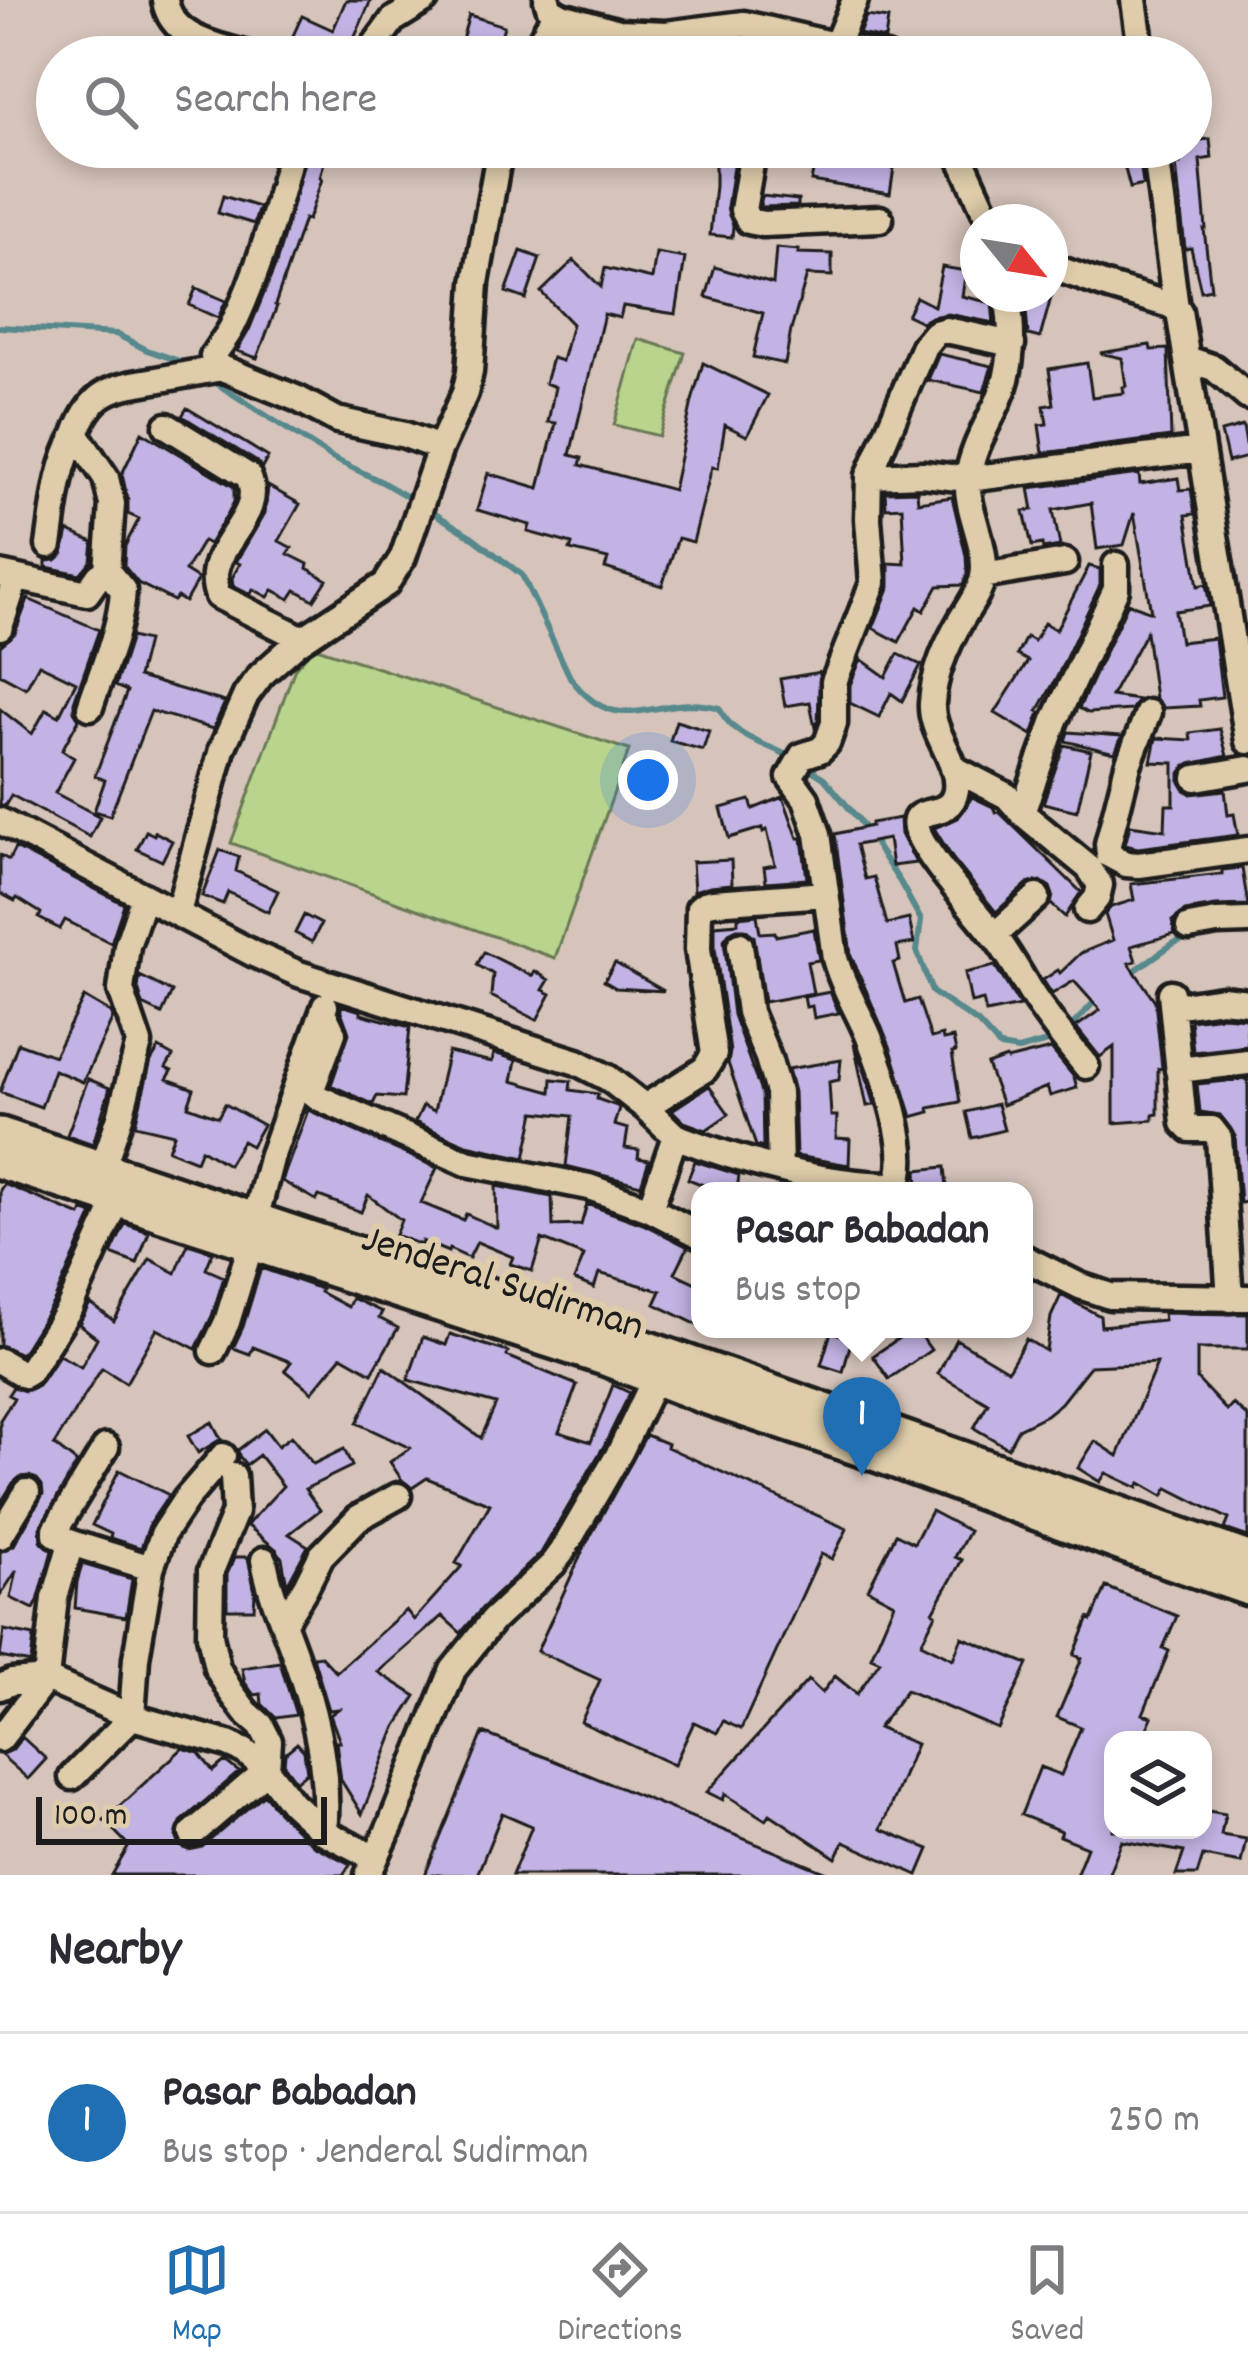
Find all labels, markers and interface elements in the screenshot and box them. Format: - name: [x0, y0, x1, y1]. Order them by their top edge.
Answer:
- search box: [36, 36, 1212, 168]
- icon: search: [78, 69, 144, 135]
- text: Search here: [174, 70, 377, 134]
- north arrow: [960, 204, 1068, 312]
- your location: [618, 750, 678, 810]
- popup: [691, 1182, 1033, 1338]
- text: Pasar Babadan: [735, 1201, 989, 1265]
- street label: Jenderal Sudirman: [353, 1212, 651, 1360]
- text: Bus stop: [735, 1265, 861, 1320]
- pin: 1: [823, 1377, 901, 1476]
- map controls: [1104, 1731, 1212, 1839]
- button: layers: [1104, 1731, 1212, 1839]
- scale bar: [36, 1791, 327, 1844]
- text: 100 m: [54, 1794, 127, 1841]
- text: Nearby: [48, 1917, 181, 1989]
- text: Pasar Babadan: [162, 2063, 417, 2127]
- text: 1: [83, 2095, 91, 2150]
- text: 250 m: [1108, 2095, 1200, 2150]
- text: Bus stop · Jenderal Sudirman: [162, 2127, 588, 2182]
- tab: Map: [164, 2237, 230, 2356]
- tab: Directions: [558, 2237, 683, 2356]
- tab: Saved: [1010, 2237, 1084, 2356]

